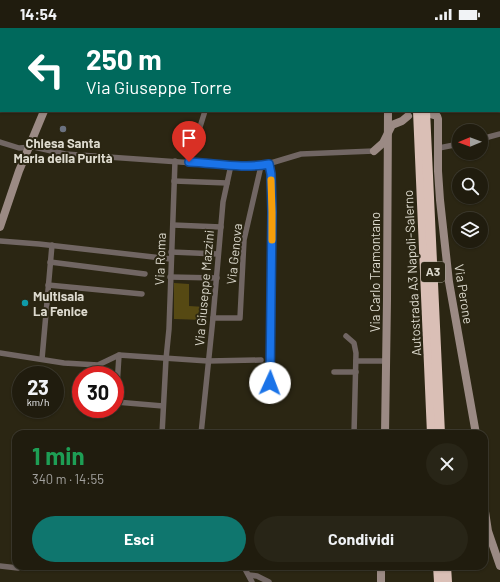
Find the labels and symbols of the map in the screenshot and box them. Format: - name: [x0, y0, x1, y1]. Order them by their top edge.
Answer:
- pin: [172, 121, 206, 162]
- marker: Chiesa Santa Maria della Purità: [58, 124, 68, 134]
- north arrow: [452, 124, 488, 160]
- place label: Chiesa Santa Maria della Purità: [13, 135, 113, 166]
- street label: Autostrada A3 Napoli-Salerno: [400, 190, 424, 356]
- street label: Via Carlo Tramontano: [367, 212, 383, 332]
- street label: Via Genova: [223, 223, 245, 285]
- street label: Via Giuseppe Mazzini: [191, 229, 217, 347]
- street label: Via Roma: [151, 232, 169, 286]
- road number: A3: [421, 262, 445, 282]
- street label: Via Perone: [451, 263, 477, 325]
- place label: Multisala La Fenice: [33, 288, 88, 319]
- marker: Multisala La Fenice: [20, 298, 30, 308]
- position arrow: [249, 362, 291, 404]
- speed limit sign: 30: [72, 366, 124, 418]

